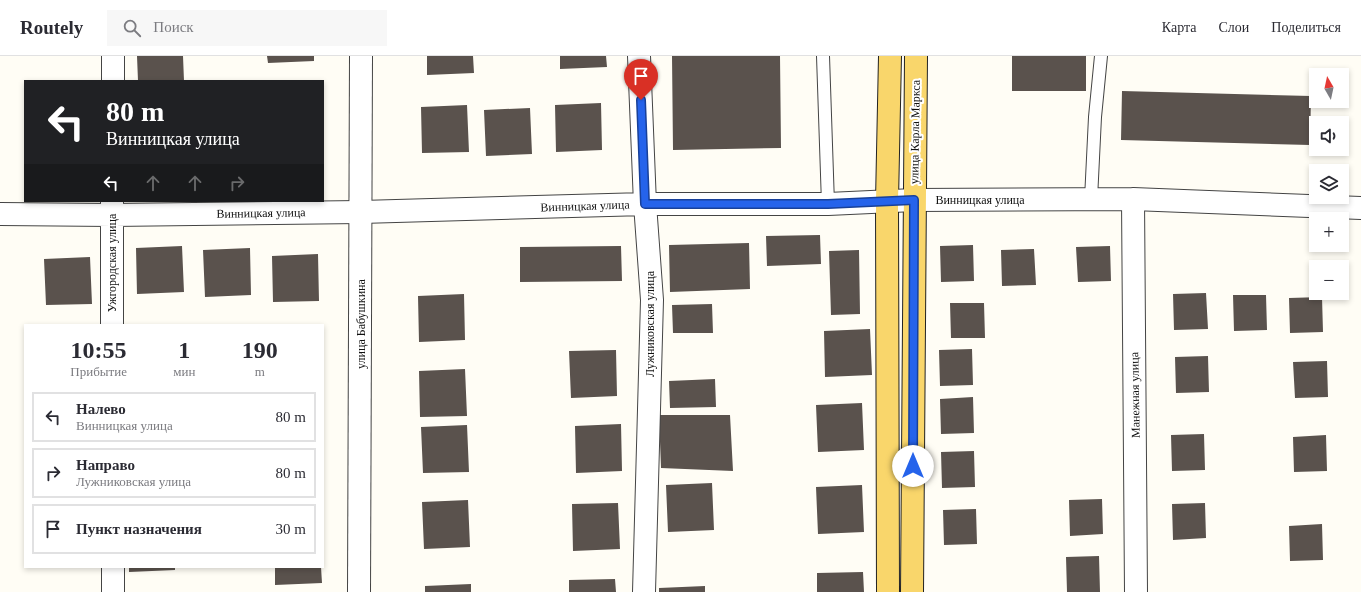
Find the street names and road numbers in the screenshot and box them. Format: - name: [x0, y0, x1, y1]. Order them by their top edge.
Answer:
- street label: улица Карла Маркса: [907, 79, 923, 184]
- street label: Винницкая улица: [935, 193, 1025, 207]
- street label: Винницкая улица: [540, 197, 631, 215]
- street label: Винницкая улица: [216, 205, 306, 221]
- street label: Ужгородская улица: [105, 213, 119, 312]
- street label: Лужниковская улица: [643, 270, 657, 377]
- street label: улица Бабушкина: [354, 278, 368, 369]
- street label: Манежная улица: [1127, 351, 1143, 438]

